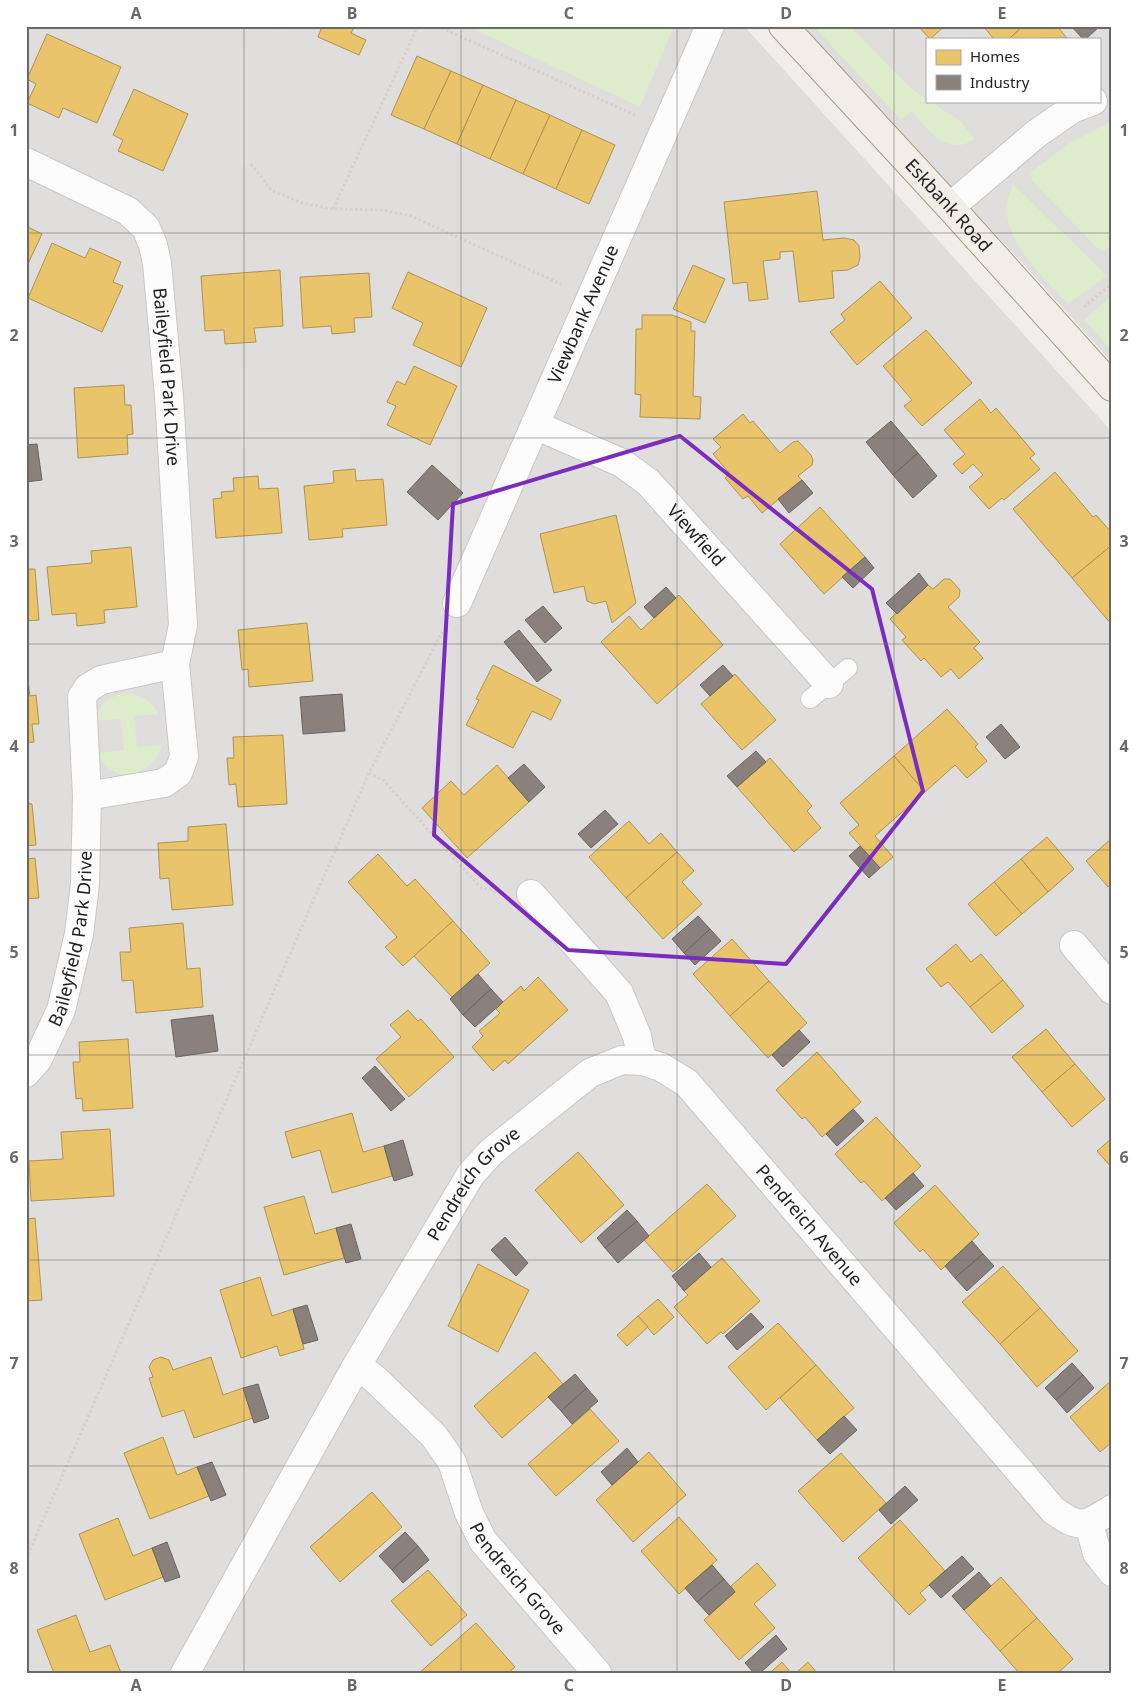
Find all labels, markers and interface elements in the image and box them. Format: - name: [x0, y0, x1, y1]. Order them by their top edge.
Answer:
- text: A: [130, 2, 142, 24]
- text: B: [347, 2, 357, 24]
- text: C: [564, 2, 574, 24]
- text: D: [780, 2, 792, 24]
- text: E: [998, 2, 1007, 24]
- legend: [926, 38, 1100, 102]
- text: Homes: [970, 46, 1020, 66]
- text: Industry: [970, 72, 1030, 92]
- text: 1: [9, 119, 19, 141]
- text: 1: [1119, 119, 1129, 141]
- street label: Eskbank Road: [900, 153, 998, 257]
- street label: Viewbank Avenue: [542, 241, 624, 387]
- street label: Baileyfield Park Drive: [148, 287, 186, 467]
- text: 2: [9, 324, 19, 346]
- text: 2: [1119, 324, 1129, 346]
- street label: Viewfield: [662, 498, 731, 571]
- text: 3: [9, 530, 19, 552]
- text: 3: [1119, 530, 1129, 552]
- text: 4: [9, 735, 19, 757]
- text: 4: [1119, 735, 1129, 757]
- street label: Baileyfield Park Drive: [42, 850, 97, 1030]
- text: 5: [9, 941, 19, 963]
- text: 5: [1119, 941, 1129, 963]
- street label: Pendreich Grove: [421, 1121, 524, 1245]
- text: 6: [9, 1146, 19, 1168]
- text: 6: [1119, 1146, 1129, 1168]
- street label: Pendreich Avenue: [751, 1159, 869, 1290]
- text: 7: [9, 1352, 19, 1374]
- text: 7: [1119, 1352, 1129, 1374]
- street label: Pendreich Grove: [465, 1518, 571, 1639]
- text: 8: [9, 1557, 19, 1579]
- text: 8: [1119, 1557, 1129, 1579]
- text: A: [130, 1674, 142, 1696]
- text: B: [347, 1674, 357, 1696]
- text: C: [564, 1674, 574, 1696]
- text: D: [780, 1674, 792, 1696]
- text: E: [998, 1674, 1007, 1696]

